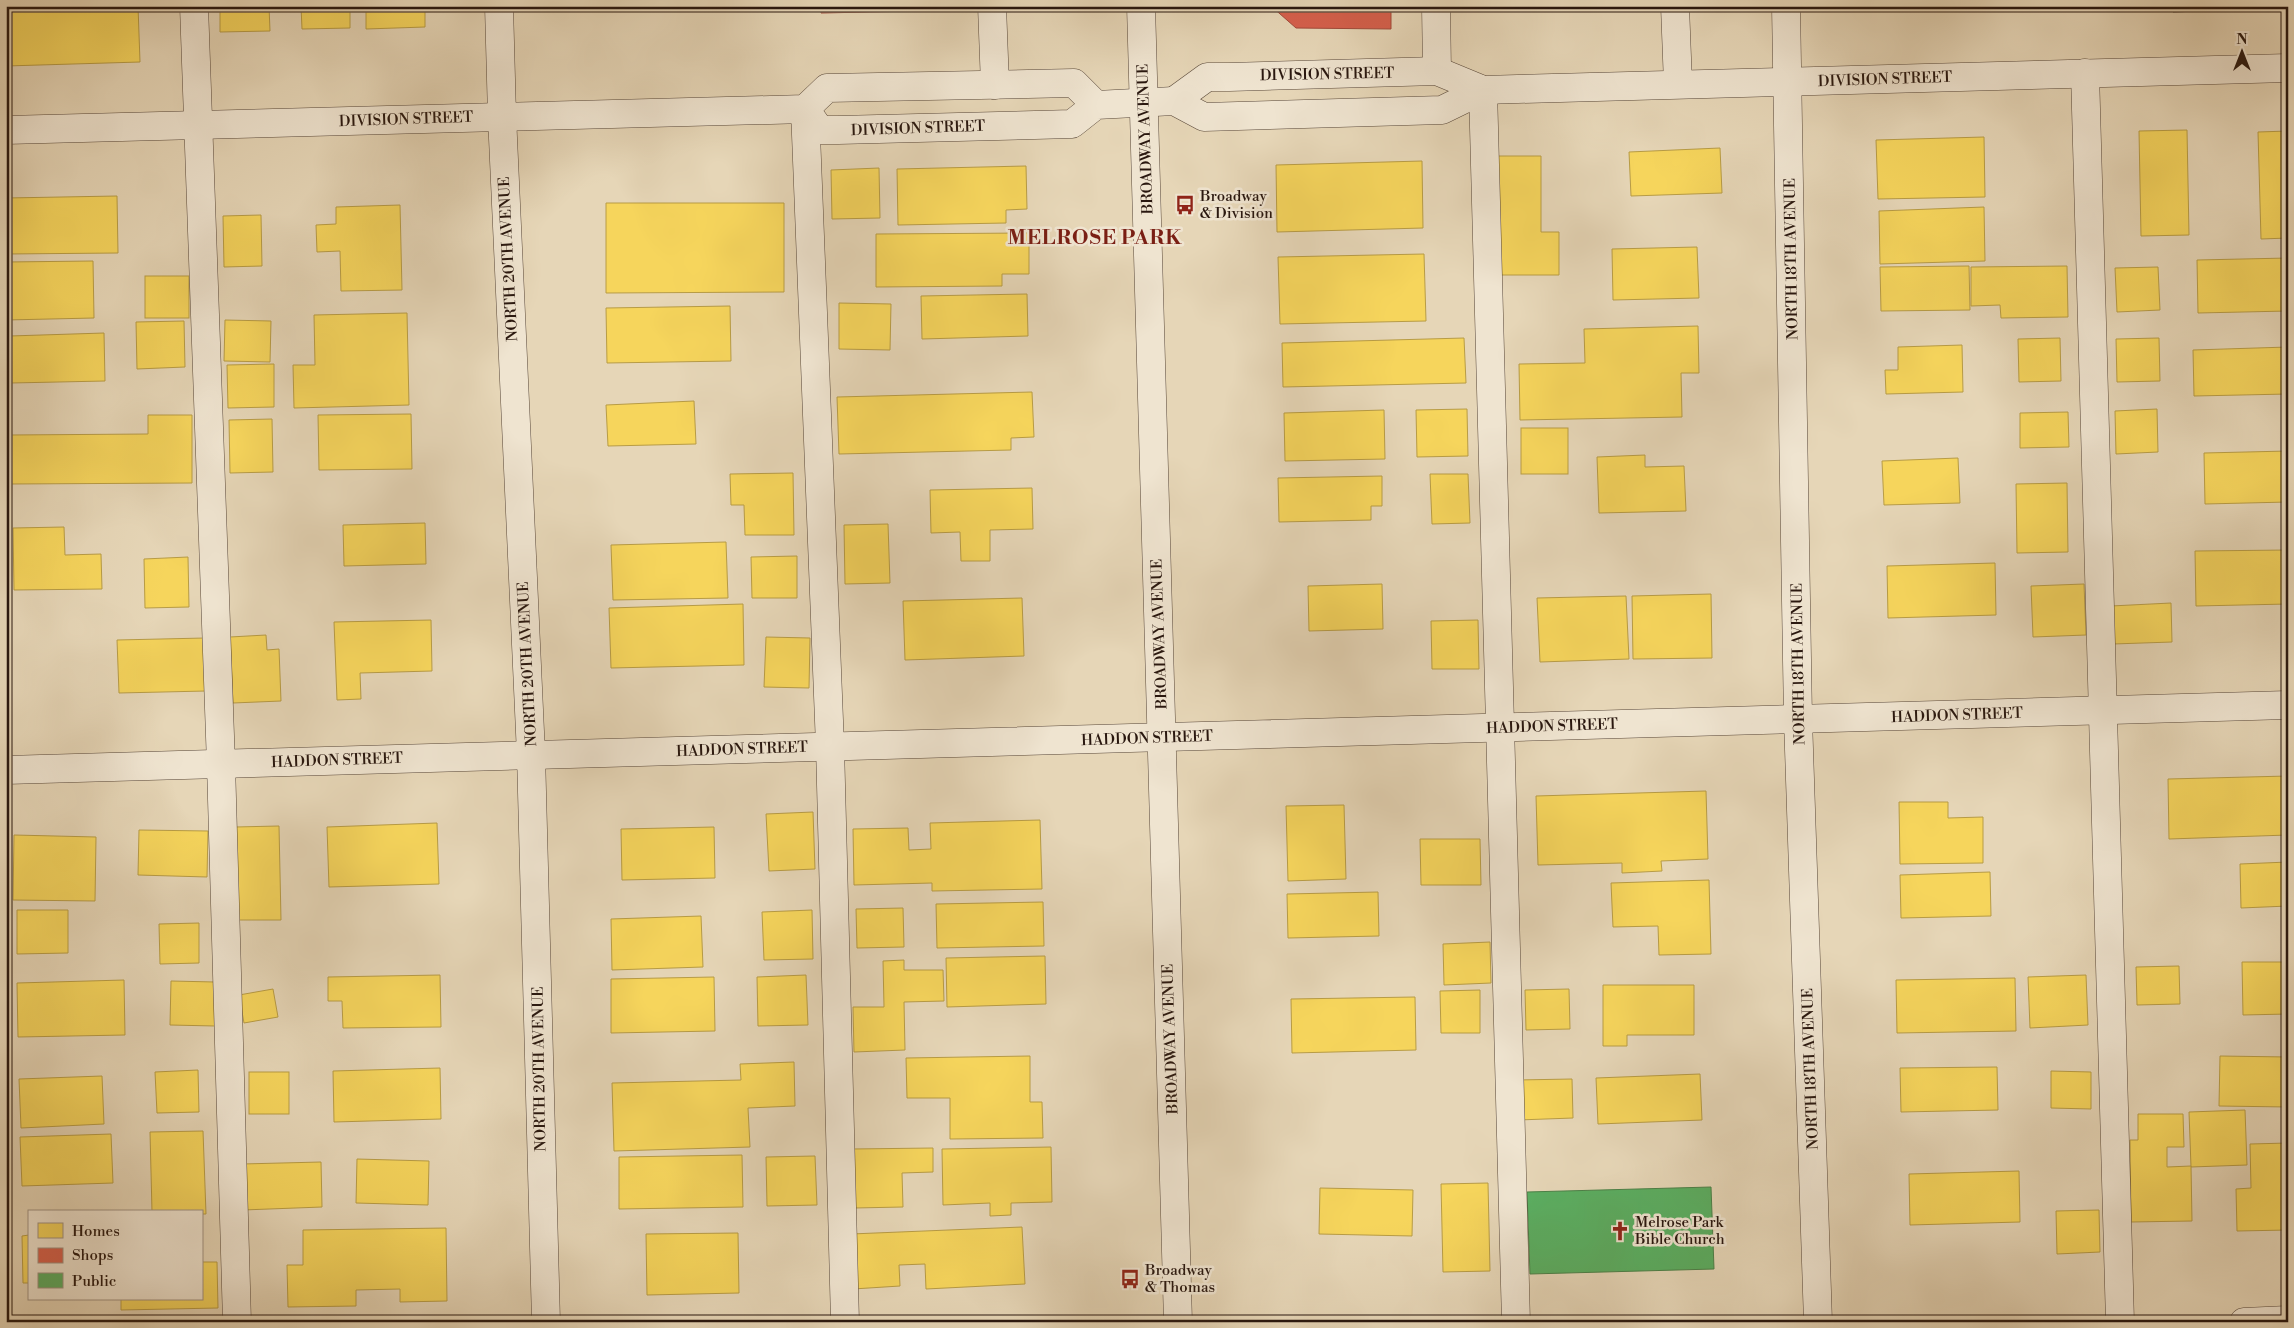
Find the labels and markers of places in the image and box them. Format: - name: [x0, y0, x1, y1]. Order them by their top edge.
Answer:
- place label: Broadway & Division: [1199, 187, 1273, 223]
- bus stop icon: Broadway & Division: [1174, 194, 1196, 216]
- place label: Melrose Park Bible Church: [1634, 1213, 1725, 1249]
- church icon: Melrose Park Bible Church: [1609, 1220, 1631, 1242]
- place label: Broadway & Thomas: [1144, 1261, 1215, 1297]
- bus stop icon: Broadway & Thomas: [1119, 1268, 1141, 1290]

